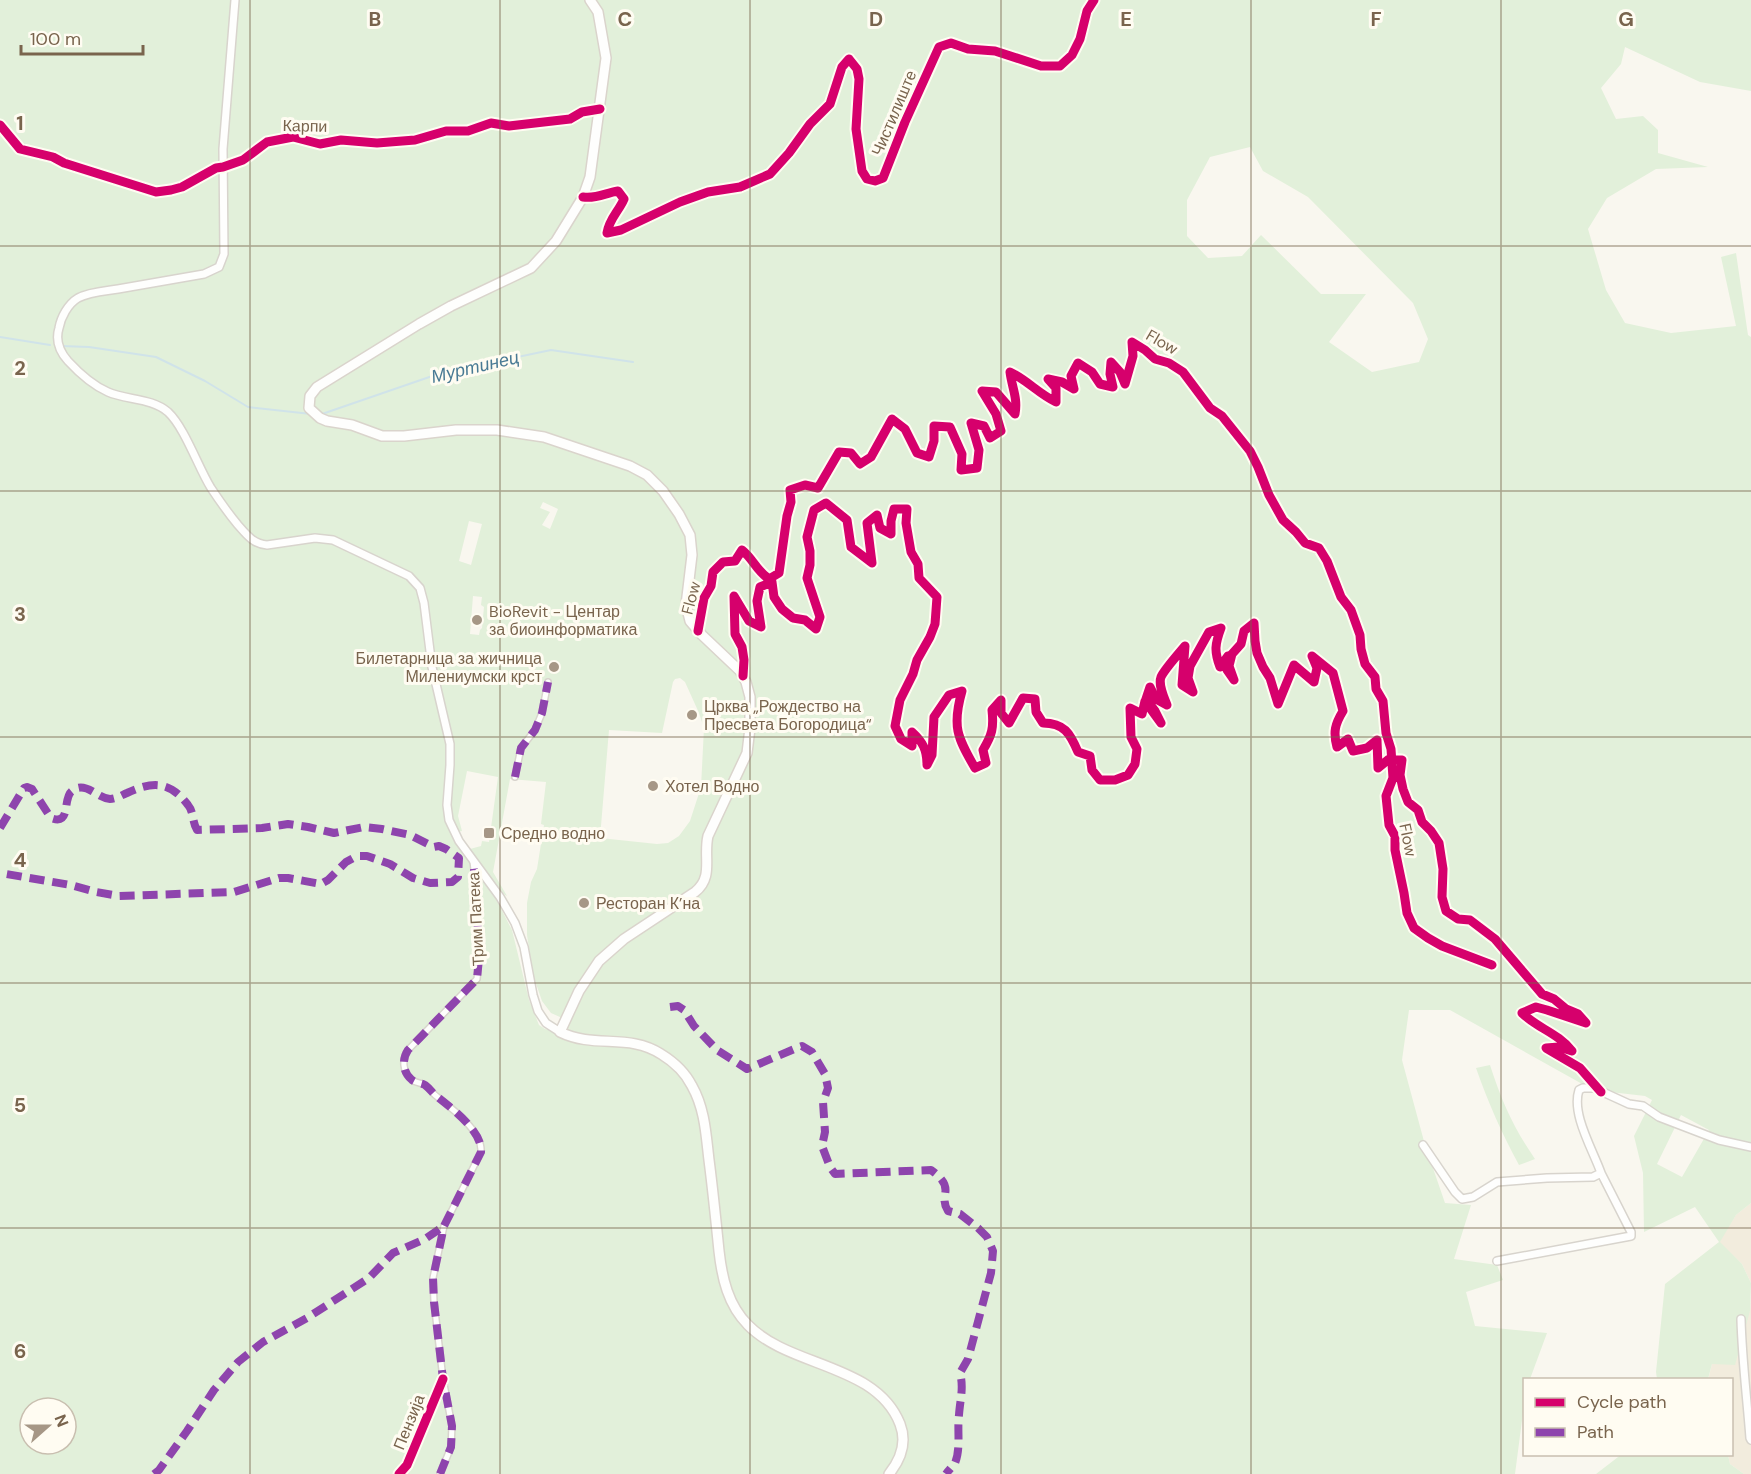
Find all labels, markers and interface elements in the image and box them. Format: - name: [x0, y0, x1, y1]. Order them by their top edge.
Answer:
- text: B: [369, 6, 381, 32]
- text: C: [618, 6, 632, 32]
- text: D: [869, 6, 883, 32]
- text: E: [1120, 6, 1132, 32]
- text: F: [1370, 6, 1382, 32]
- text: G: [1618, 6, 1634, 32]
- scale bar: [21, 18, 142, 56]
- text: 100 m: [30, 27, 81, 51]
- street label: Чистилиште: [867, 67, 921, 159]
- text: 1: [16, 110, 24, 136]
- street label: Карпи: [282, 115, 328, 137]
- street label: Flow: [1142, 325, 1182, 359]
- water label: Муртинец: [429, 345, 521, 389]
- text: 2: [14, 355, 26, 381]
- street label: Flow: [677, 579, 705, 617]
- text: 3: [14, 601, 26, 627]
- place label: BioRevit - Центар за биоинформатика: [489, 601, 637, 640]
- marker: BioRevit - Центар за биоинформатика: [470, 613, 484, 627]
- place label: Билетарница за жичница Милениумски крст: [356, 648, 543, 687]
- marker: Билетарница за жичница Милениумски крст: [547, 660, 561, 674]
- place label: Црква „Рождество на Пресвета Богородица“: [704, 696, 872, 735]
- marker: Црква „Рождество на Пресвета Богородица“: [685, 708, 699, 722]
- place label: Хотел Водно: [665, 776, 760, 797]
- marker: Хотел Водно: [646, 779, 660, 793]
- street label: Flow: [1394, 821, 1422, 859]
- place label: Средно водно: [501, 823, 605, 844]
- marker: Средно водно: [482, 826, 496, 840]
- text: 4: [14, 847, 27, 873]
- street label: Трим Патека: [463, 871, 489, 967]
- place label: Ресторан К’на: [596, 893, 700, 914]
- marker: Ресторан К’на: [577, 896, 591, 910]
- text: 5: [14, 1092, 26, 1118]
- text: 6: [14, 1338, 26, 1364]
- legend: [1523, 1378, 1733, 1456]
- text: Cycle path: [1577, 1390, 1667, 1414]
- street label: Пензија: [388, 1391, 430, 1453]
- north arrow: [18, 1396, 78, 1456]
- text: N: [50, 1412, 73, 1430]
- text: Path: [1577, 1420, 1614, 1444]

